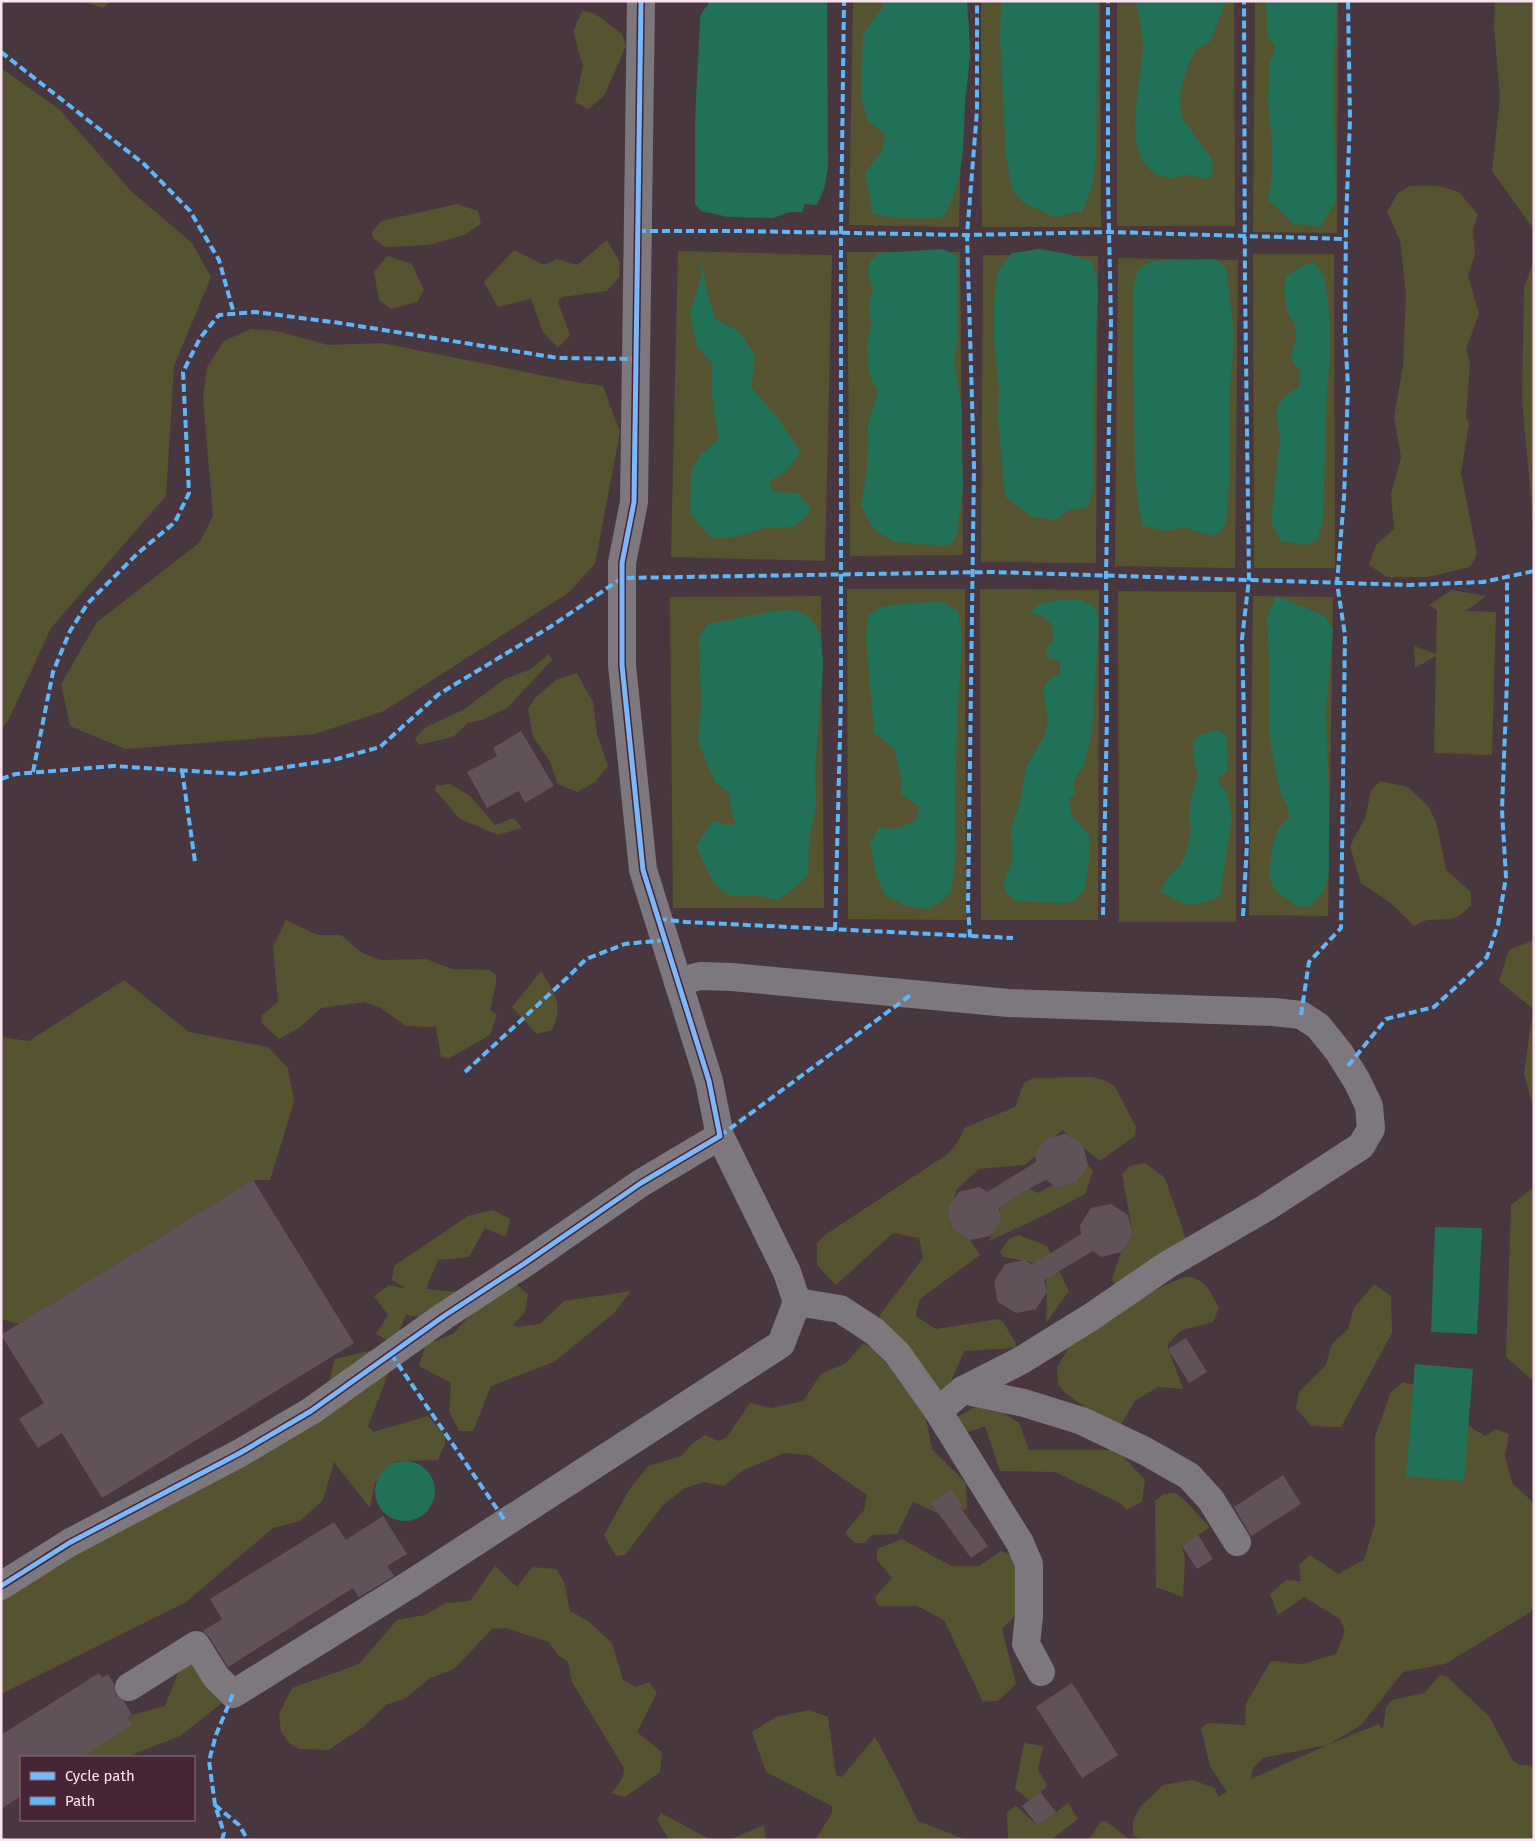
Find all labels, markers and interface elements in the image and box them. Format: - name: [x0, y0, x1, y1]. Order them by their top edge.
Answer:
- legend: [20, 1756, 195, 1821]
- text: Cycle path: [65, 1767, 135, 1785]
- text: Path: [65, 1792, 95, 1810]

